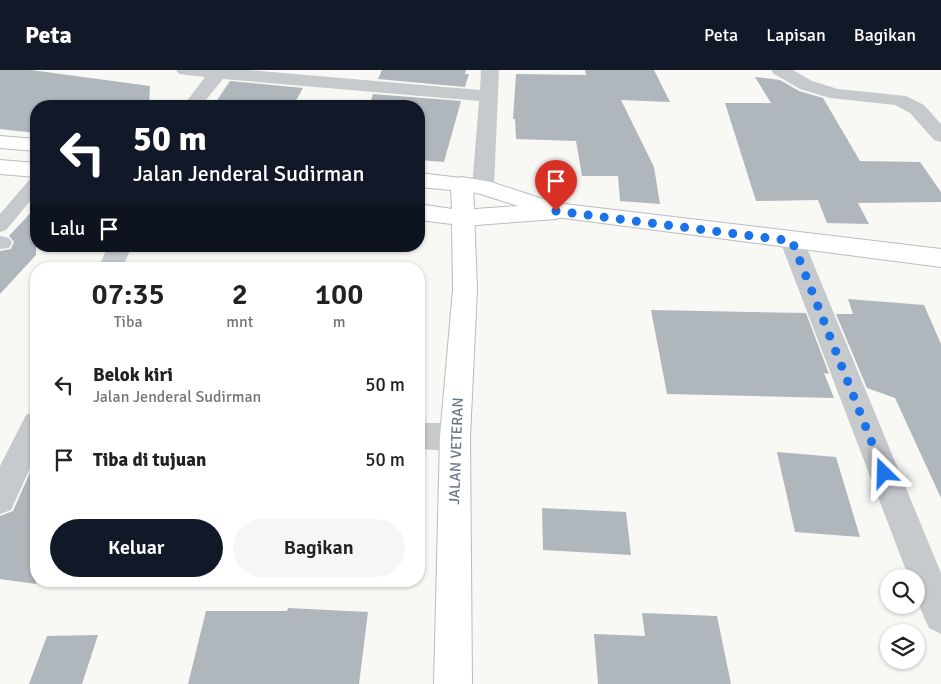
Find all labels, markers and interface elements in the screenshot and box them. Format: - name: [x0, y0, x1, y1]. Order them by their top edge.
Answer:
- text: Peta: [25, 20, 72, 50]
- text: Peta: [704, 24, 738, 46]
- text: Lapisan: [766, 24, 826, 46]
- text: Bagikan: [854, 24, 916, 46]
- text: 50 m: [133, 117, 207, 160]
- icon: left: [50, 120, 115, 185]
- text: Jalan Jenderal Sudirman: [133, 160, 364, 187]
- pin: [535, 160, 577, 211]
- icon: arrive: [542, 167, 570, 195]
- icon: arrive: [95, 215, 123, 243]
- text: Lalu: [50, 217, 85, 241]
- text: 07:35: [92, 276, 165, 313]
- text: 2: [232, 276, 248, 313]
- text: 100: [315, 276, 363, 313]
- text: Tiba: [114, 312, 143, 332]
- text: mnt: [226, 312, 253, 332]
- text: m: [333, 312, 346, 332]
- text: Belok kiri: [93, 363, 173, 387]
- icon: left: [50, 371, 78, 399]
- text: 50 m: [365, 373, 405, 397]
- text: Jalan Jenderal Sudirman: [93, 387, 261, 407]
- street label: JALAN VETERAN: [445, 397, 467, 505]
- icon: arrive: [50, 446, 78, 474]
- position arrow: [857, 446, 909, 498]
- text: Tiba di tujuan: [93, 448, 206, 472]
- text: 50 m: [365, 448, 405, 472]
- button: Keluar: [50, 519, 223, 577]
- button: Bagikan: [233, 519, 405, 577]
- map controls: [880, 569, 925, 669]
- button: search: [880, 569, 925, 614]
- button: layers: [880, 624, 925, 669]

